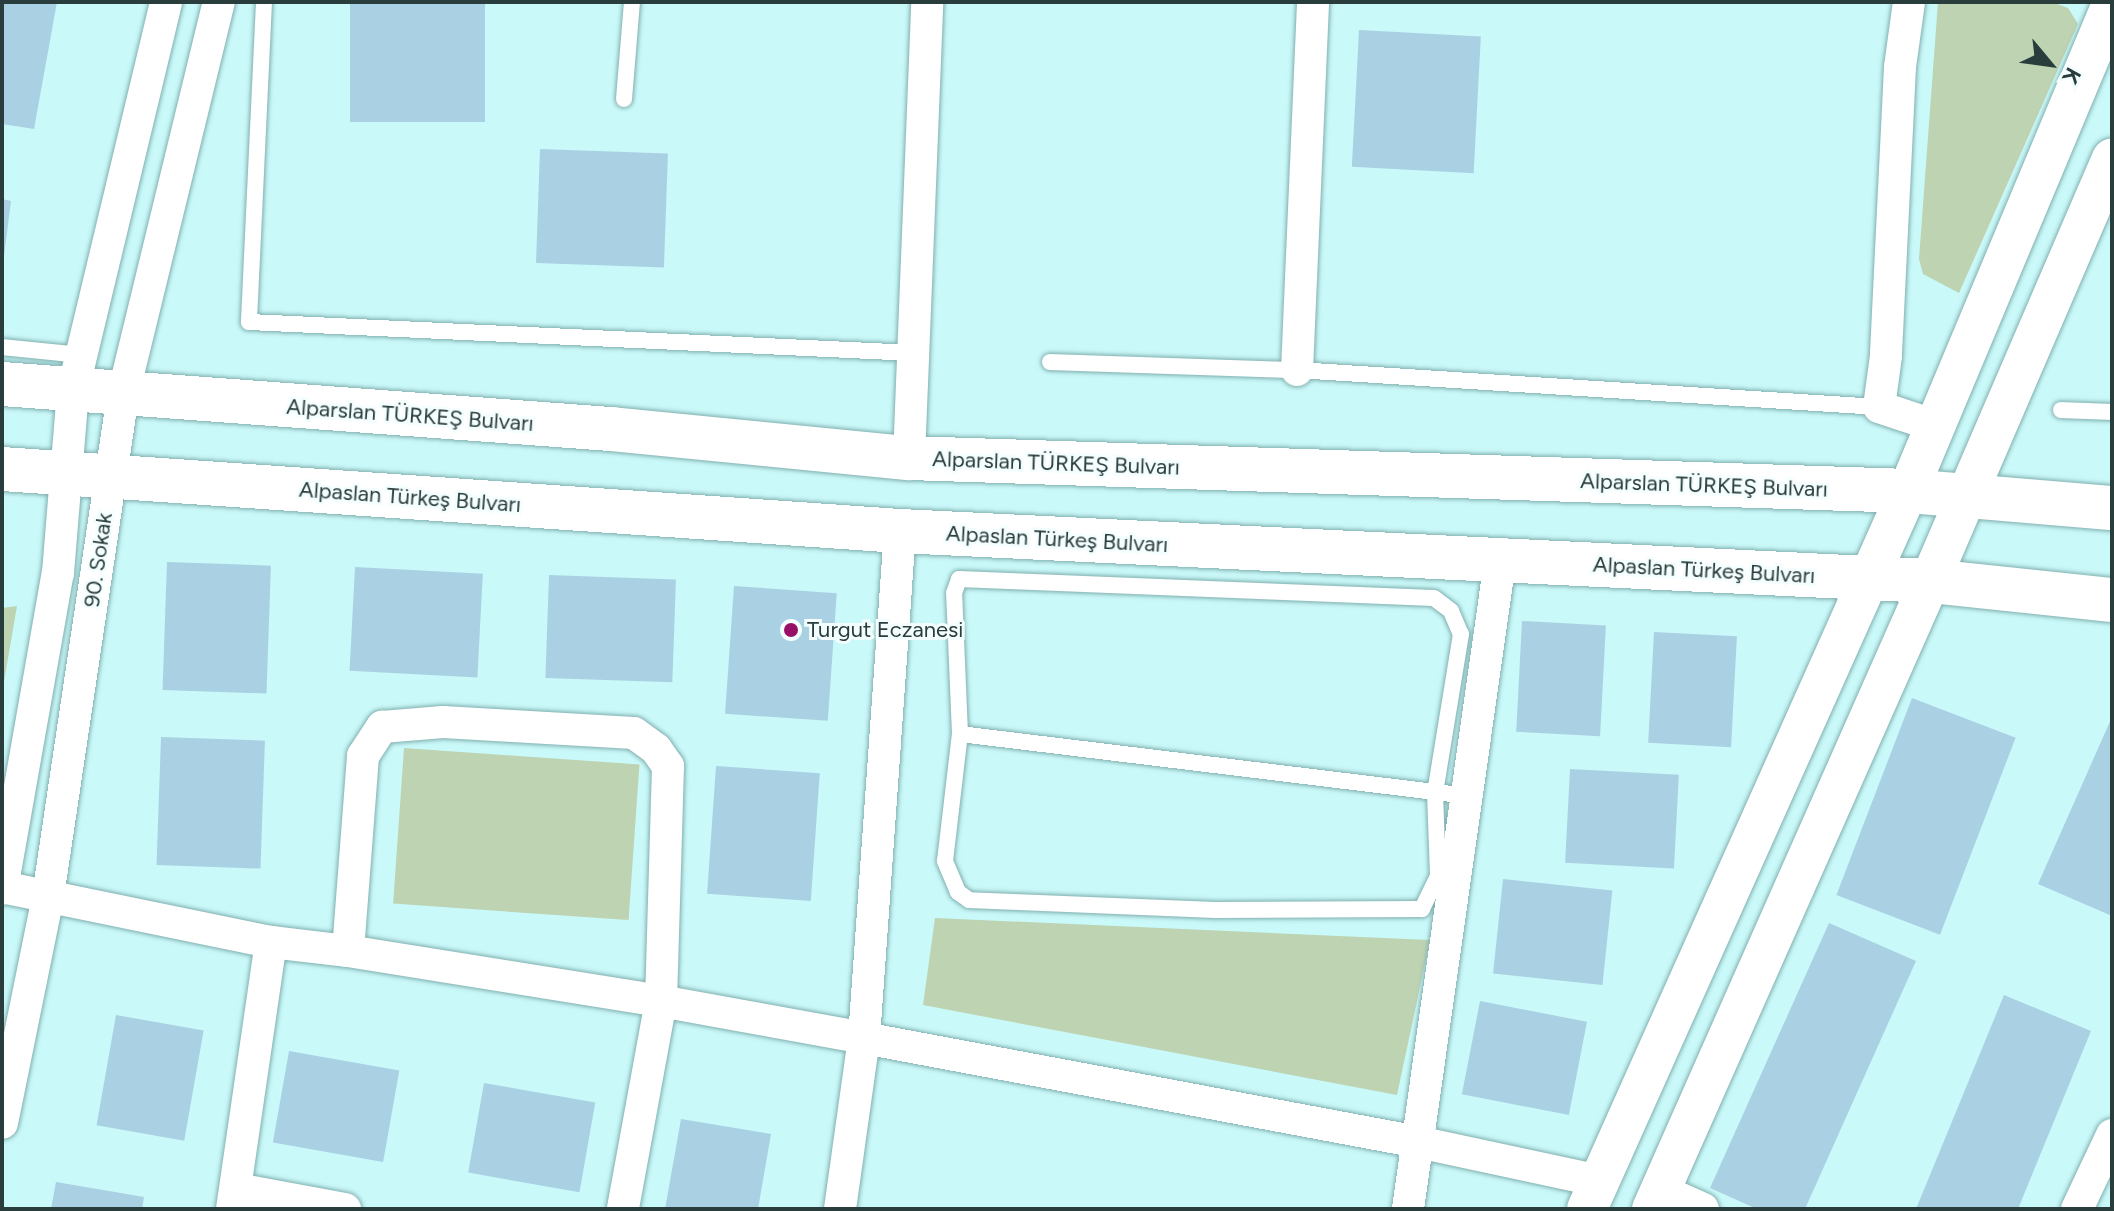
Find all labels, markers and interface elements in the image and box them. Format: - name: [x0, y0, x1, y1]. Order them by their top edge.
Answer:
- north arrow: [2010, 24, 2090, 104]
- text: K: [2056, 63, 2087, 89]
- street label: Alparslan TÜRKEŞ Bulvarı: [285, 393, 535, 437]
- street label: Alparslan TÜRKEŞ Bulvarı: [932, 445, 1180, 481]
- street label: Alparslan TÜRKEŞ Bulvarı: [1580, 467, 1828, 503]
- street label: Alpaslan Türkeş Bulvarı: [298, 476, 522, 518]
- street label: 90. Sokak: [78, 511, 118, 609]
- street label: Alpaslan Türkeş Bulvarı: [945, 520, 1169, 558]
- street label: Alpaslan Türkeş Bulvarı: [1592, 551, 1816, 589]
- place label: Turgut Eczanesi: [807, 617, 963, 643]
- marker: Turgut Eczanesi: [782, 621, 800, 639]

